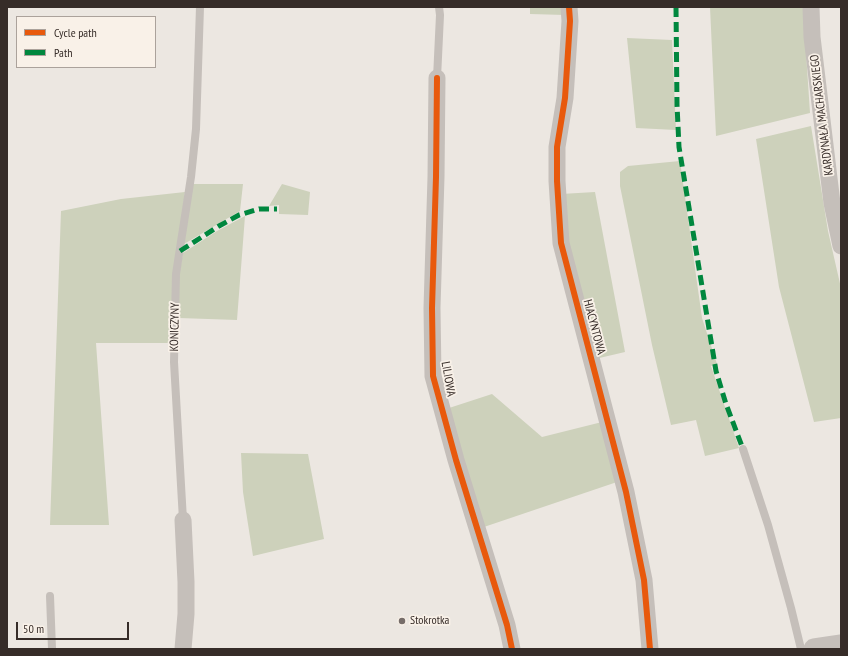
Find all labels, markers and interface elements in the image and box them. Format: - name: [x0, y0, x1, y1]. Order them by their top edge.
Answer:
- legend: [16, 16, 156, 68]
- text: Cycle path: [54, 25, 97, 40]
- text: Path: [54, 45, 72, 60]
- street label: KARDYNAŁA MACHARSKIEGO: [807, 54, 837, 176]
- street label: HIACYNTOWA: [580, 298, 608, 356]
- street label: KONICZYNY: [167, 302, 183, 352]
- street label: LILIOWA: [438, 360, 458, 398]
- scale bar: [18, 614, 131, 640]
- place label: Stokrotka: [410, 614, 449, 628]
- marker: Stokrotka: [397, 616, 407, 626]
- text: 50 m: [23, 621, 44, 636]

